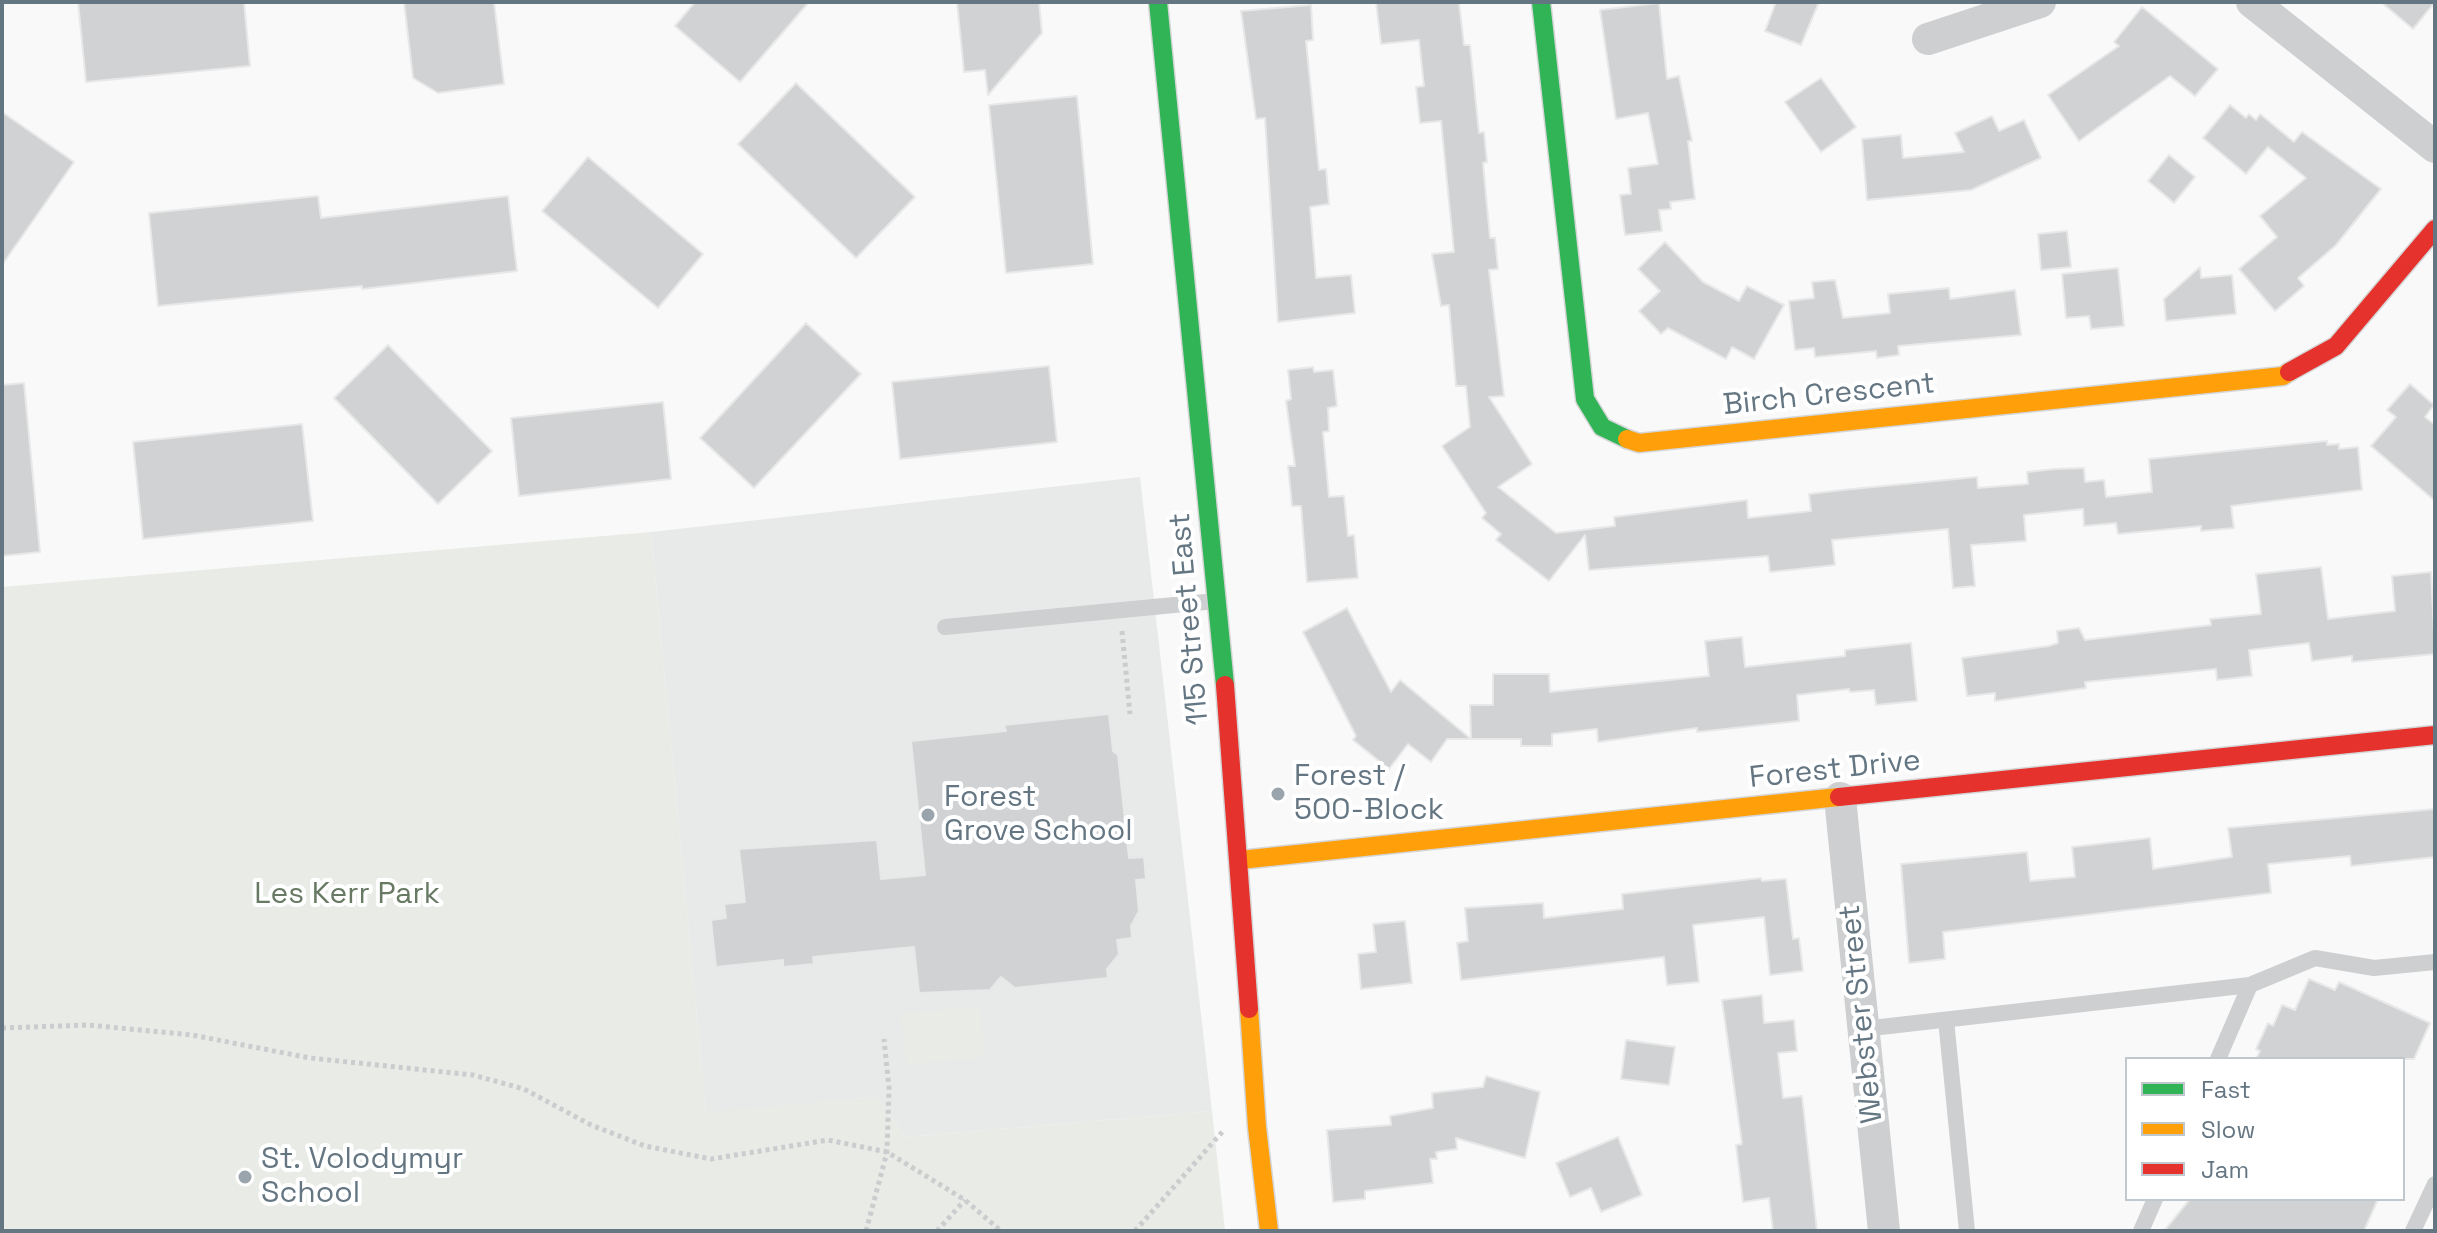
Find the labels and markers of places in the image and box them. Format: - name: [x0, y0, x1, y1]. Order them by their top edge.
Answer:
- place label: Forest / 500-Block: [1294, 759, 1444, 830]
- place label: Forest Grove School: [944, 780, 1133, 850]
- marker: Forest / 500-Block: [1269, 785, 1287, 803]
- marker: Forest Grove School: [919, 806, 937, 824]
- place label: St. Volodymyr School: [261, 1142, 463, 1212]
- marker: St. Volodymyr School: [236, 1168, 254, 1186]

